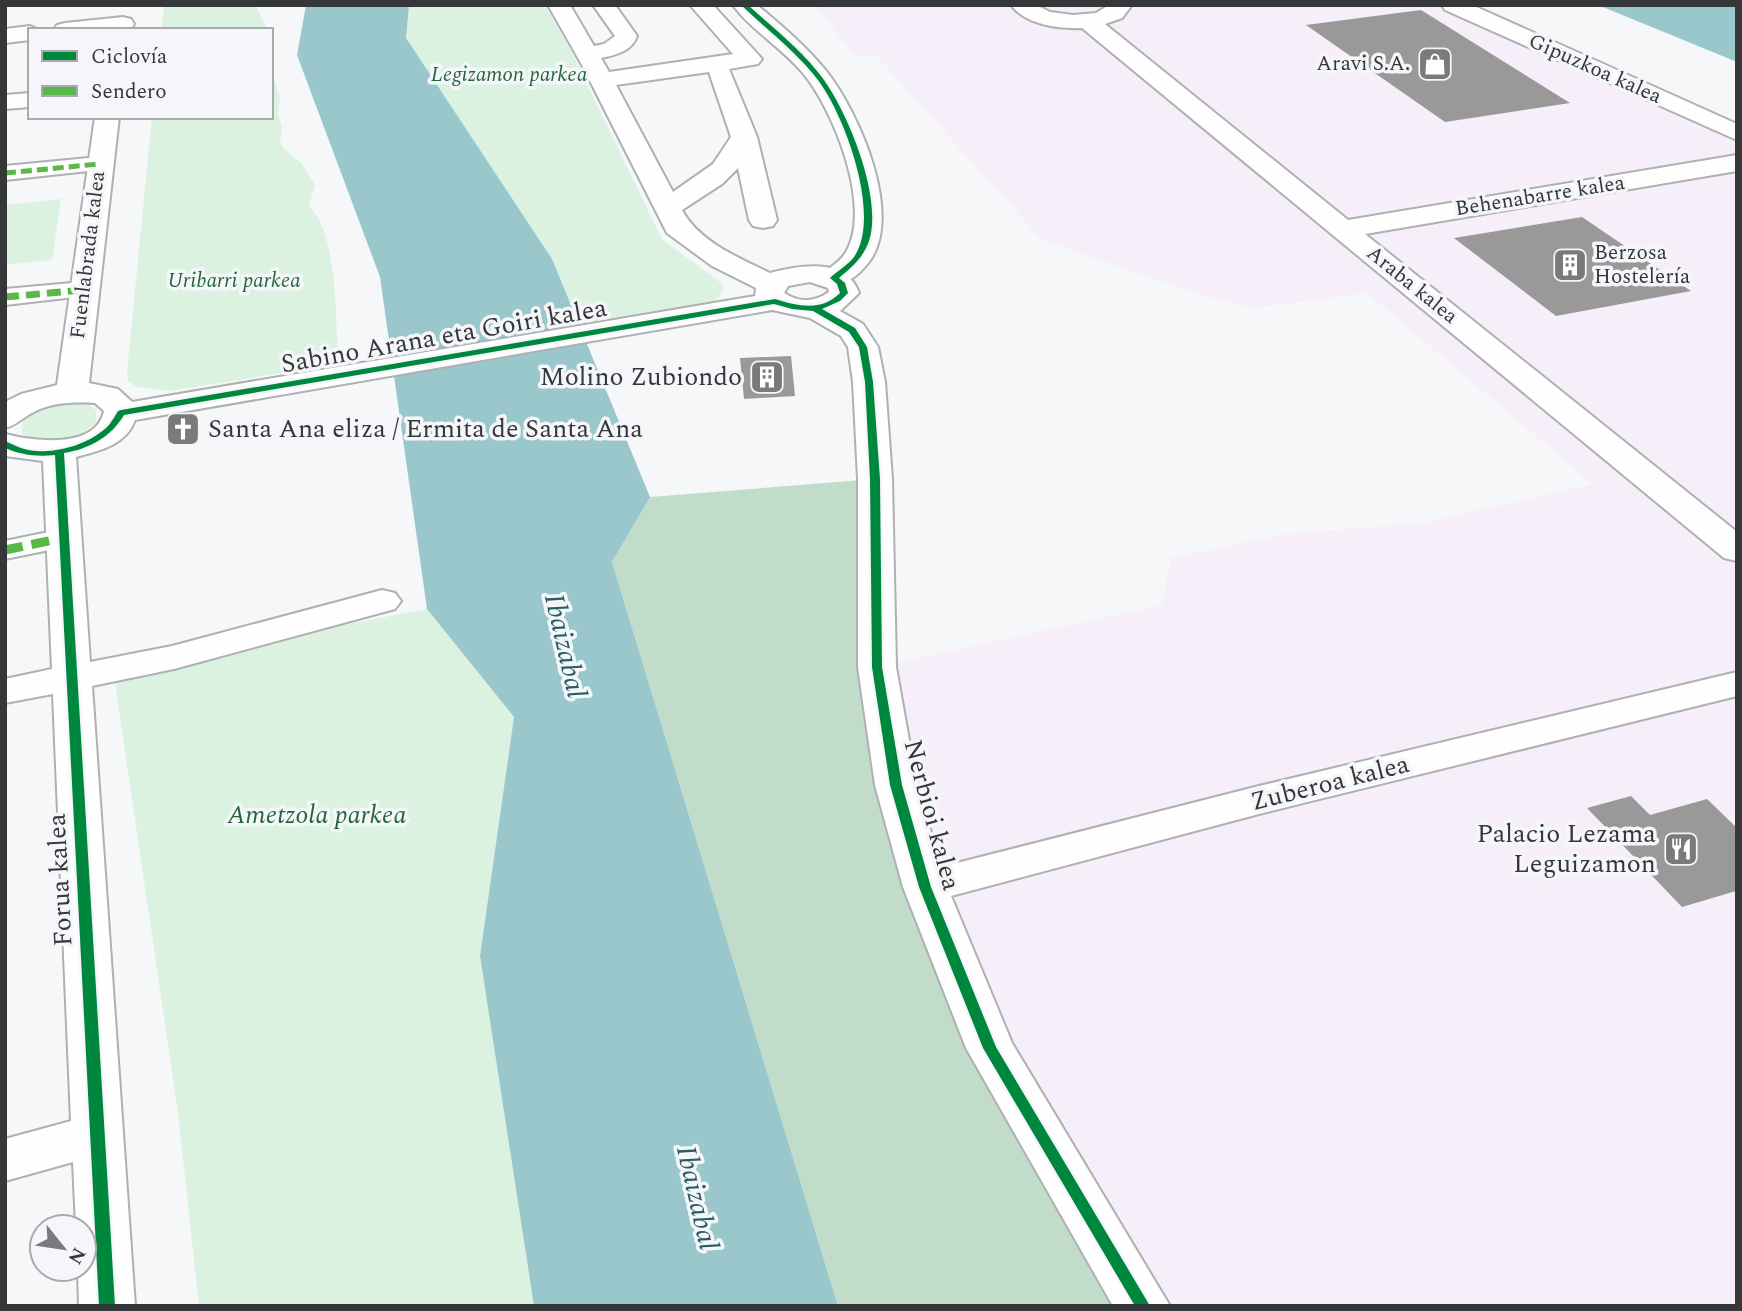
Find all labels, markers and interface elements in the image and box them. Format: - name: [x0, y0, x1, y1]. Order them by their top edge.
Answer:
- street label: Gipuzkoa kalea: [1523, 25, 1667, 113]
- legend: [28, 28, 273, 119]
- text: Ciclovía: [91, 41, 168, 73]
- shop icon: Aravi S.A.: [1416, 45, 1454, 83]
- place label: Aravi S.A.: [1316, 48, 1410, 80]
- park label: Legizamon parkea: [431, 59, 588, 91]
- text: Sendero: [91, 76, 167, 108]
- street label: Behenabarre kalea: [1453, 167, 1628, 225]
- street label: Fuenlabrada kalea: [62, 168, 114, 341]
- place label: Berzosa Hostelería: [1594, 237, 1691, 293]
- street label: Araba kalea: [1359, 238, 1465, 333]
- building icon: Berzosa Hostelería: [1551, 246, 1589, 284]
- park label: Uribarri parkea: [167, 265, 301, 297]
- street label: Sabino Arana eta Goiri kalea: [278, 288, 610, 384]
- place label: Molino Zubiondo: [540, 357, 742, 397]
- building icon: Molino Zubiondo: [748, 358, 786, 396]
- place label: Santa Ana eliza / Ermita de Santa Ana: [208, 409, 643, 449]
- church icon: Santa Ana eliza / Ermita de Santa Ana: [164, 410, 202, 448]
- water label: Ibaizabal: [532, 589, 598, 703]
- street label: Nerbioi kalea: [893, 735, 971, 895]
- street label: Zuberoa kalea: [1246, 744, 1414, 822]
- park label: Ametzola parkea: [226, 795, 407, 835]
- street label: Forua kalea: [37, 812, 83, 948]
- place label: Palacio Lezama Leguizamon: [1477, 814, 1656, 884]
- restaurant icon: Palacio Lezama Leguizamon: [1662, 830, 1700, 868]
- water label: Ibaizabal: [664, 1141, 730, 1255]
- north arrow: [28, 1213, 98, 1283]
- text: N: [60, 1242, 93, 1270]

